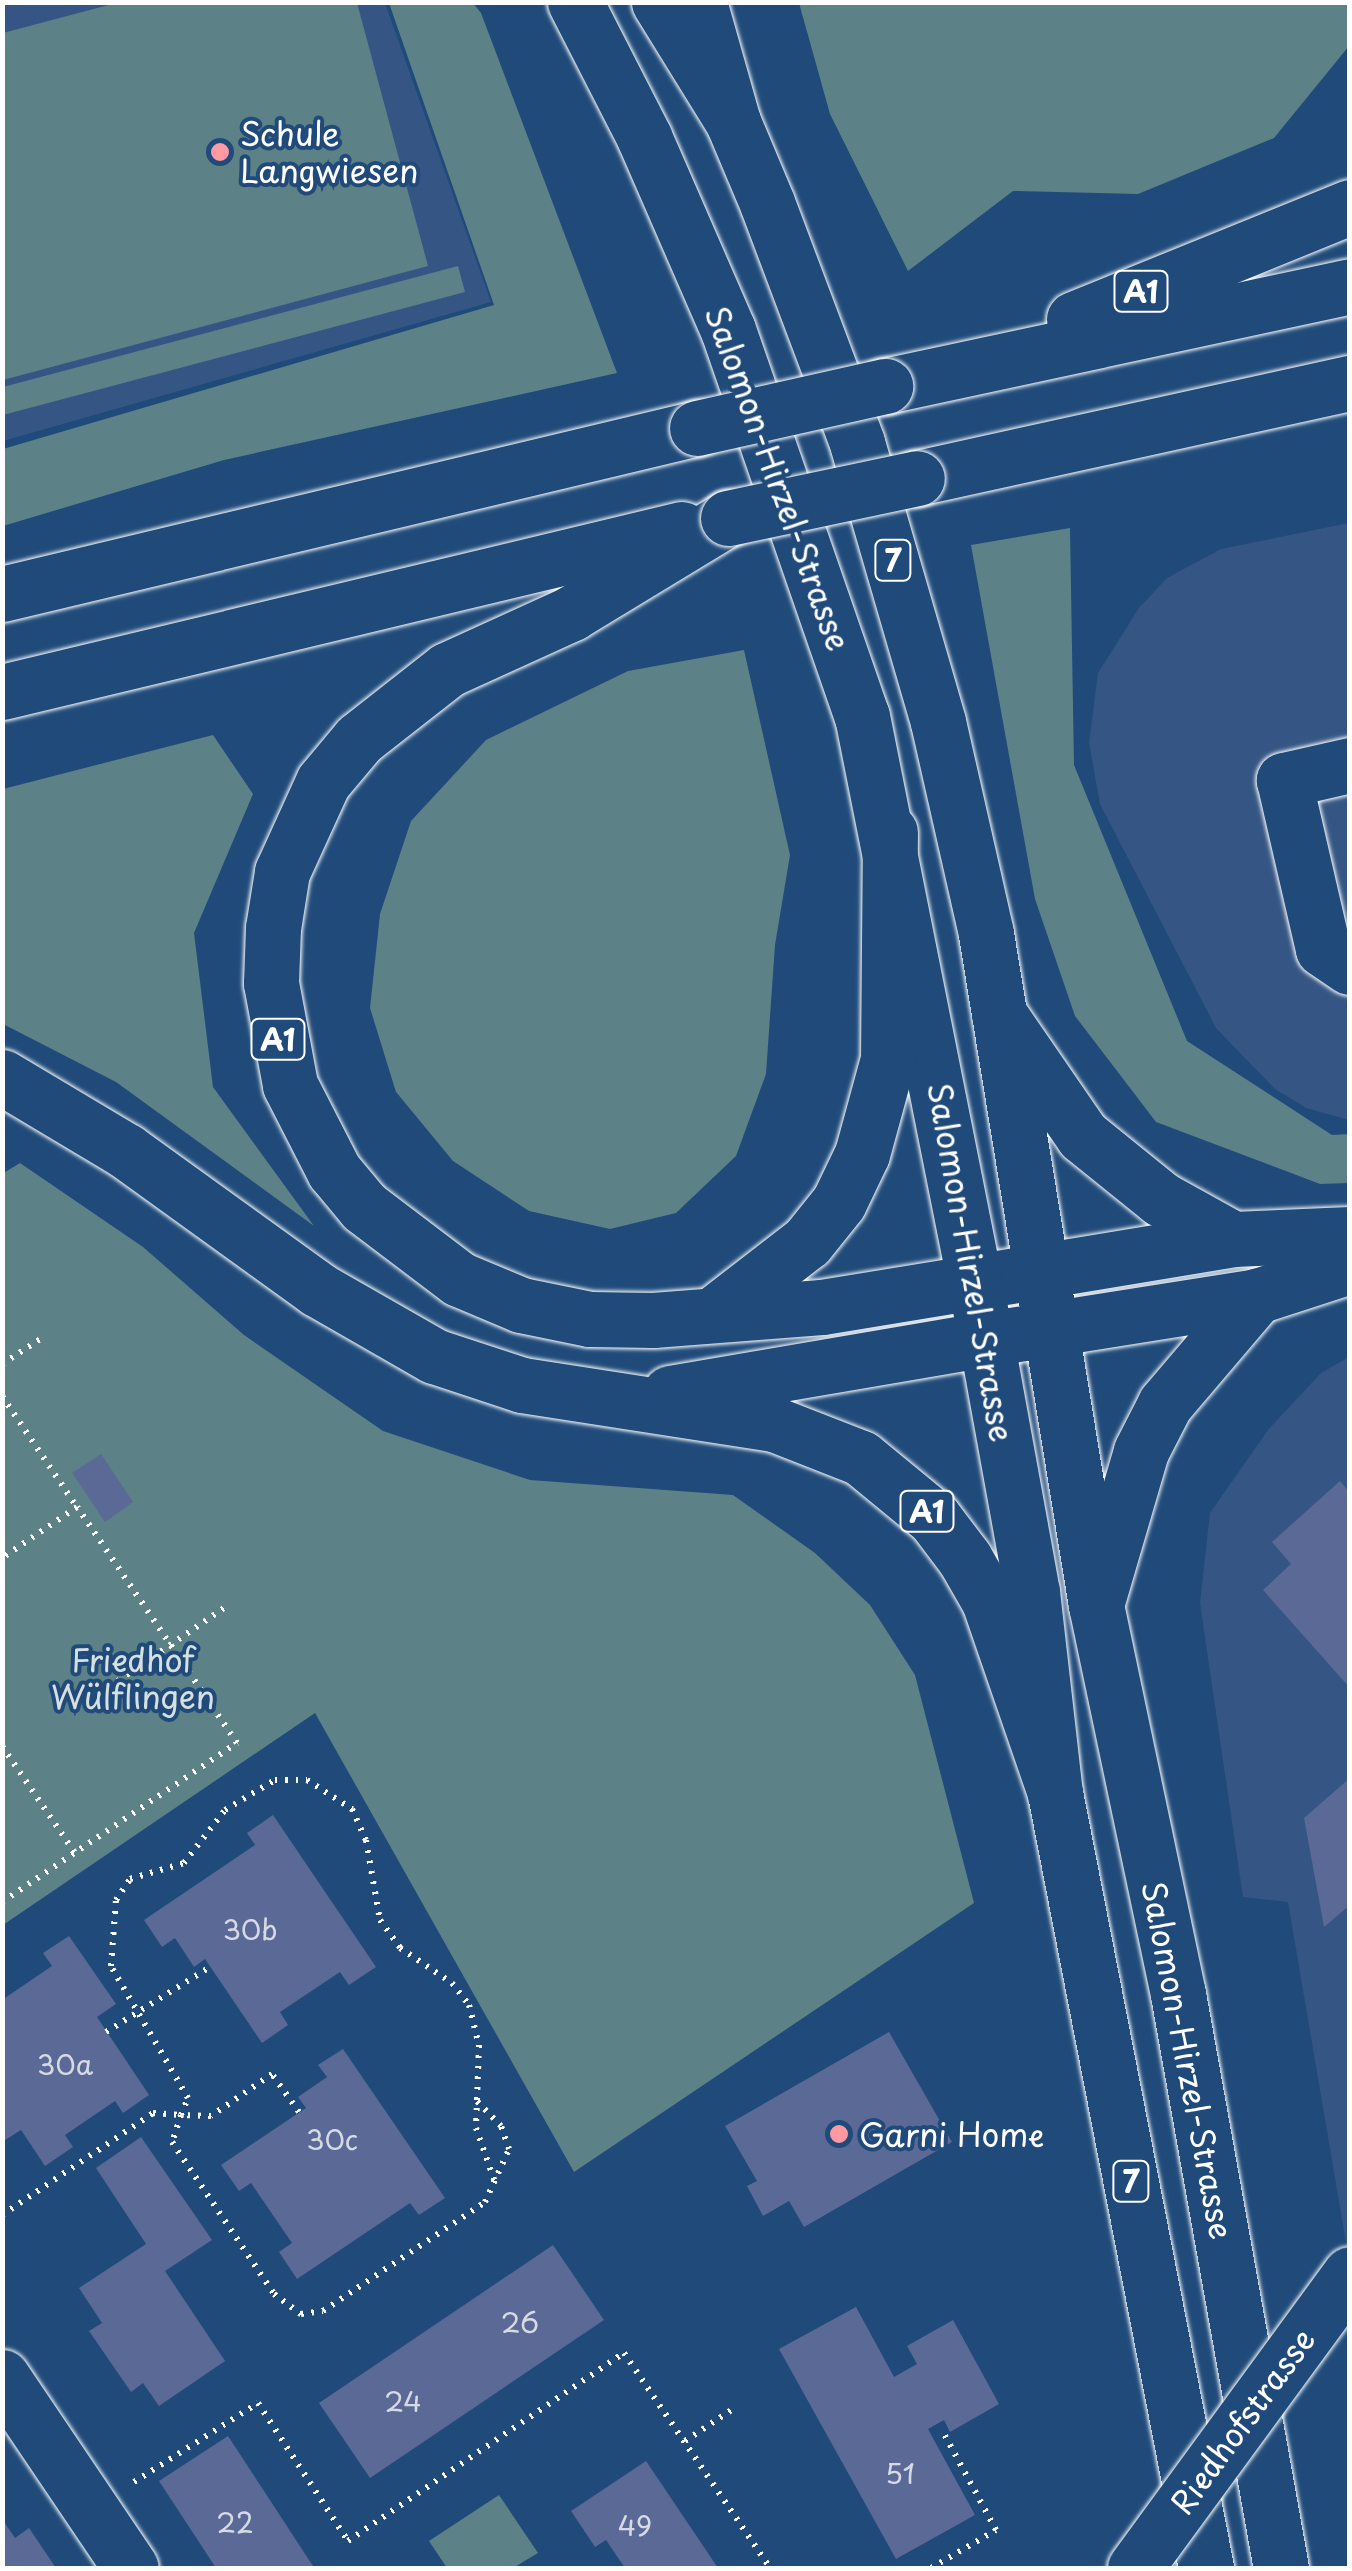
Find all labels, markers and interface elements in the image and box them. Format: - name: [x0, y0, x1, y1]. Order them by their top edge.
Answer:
- place label: Schule Langwiesen: [240, 115, 418, 190]
- marker: Schule Langwiesen: [209, 141, 231, 163]
- road number: A1: [1111, 266, 1171, 316]
- street label: Salomon-Hirzel-Strasse: [698, 300, 858, 656]
- road number: 7: [873, 535, 913, 585]
- road number: A1: [248, 1014, 308, 1064]
- street label: Salomon-Hirzel-Strasse: [920, 1079, 1022, 1445]
- road number: A1: [897, 1486, 957, 1536]
- park label: Friedhof Wülflingen: [51, 1641, 215, 1716]
- street label: Salomon-Hirzel-Strasse: [1134, 1878, 1242, 2242]
- house number: 30b: [222, 1912, 278, 1946]
- house number: 30a: [37, 2047, 93, 2081]
- place label: Garni Home: [859, 2115, 1047, 2153]
- house number: 30c: [306, 2122, 358, 2156]
- marker: Garni Home: [828, 2123, 850, 2145]
- road number: 7: [1111, 2156, 1151, 2206]
- house number: 26: [501, 2305, 539, 2339]
- street label: Riedhofstrasse: [1162, 2321, 1322, 2521]
- house number: 24: [384, 2384, 422, 2418]
- house number: 51: [885, 2456, 915, 2490]
- house number: 22: [216, 2505, 254, 2539]
- house number: 49: [618, 2508, 652, 2542]

